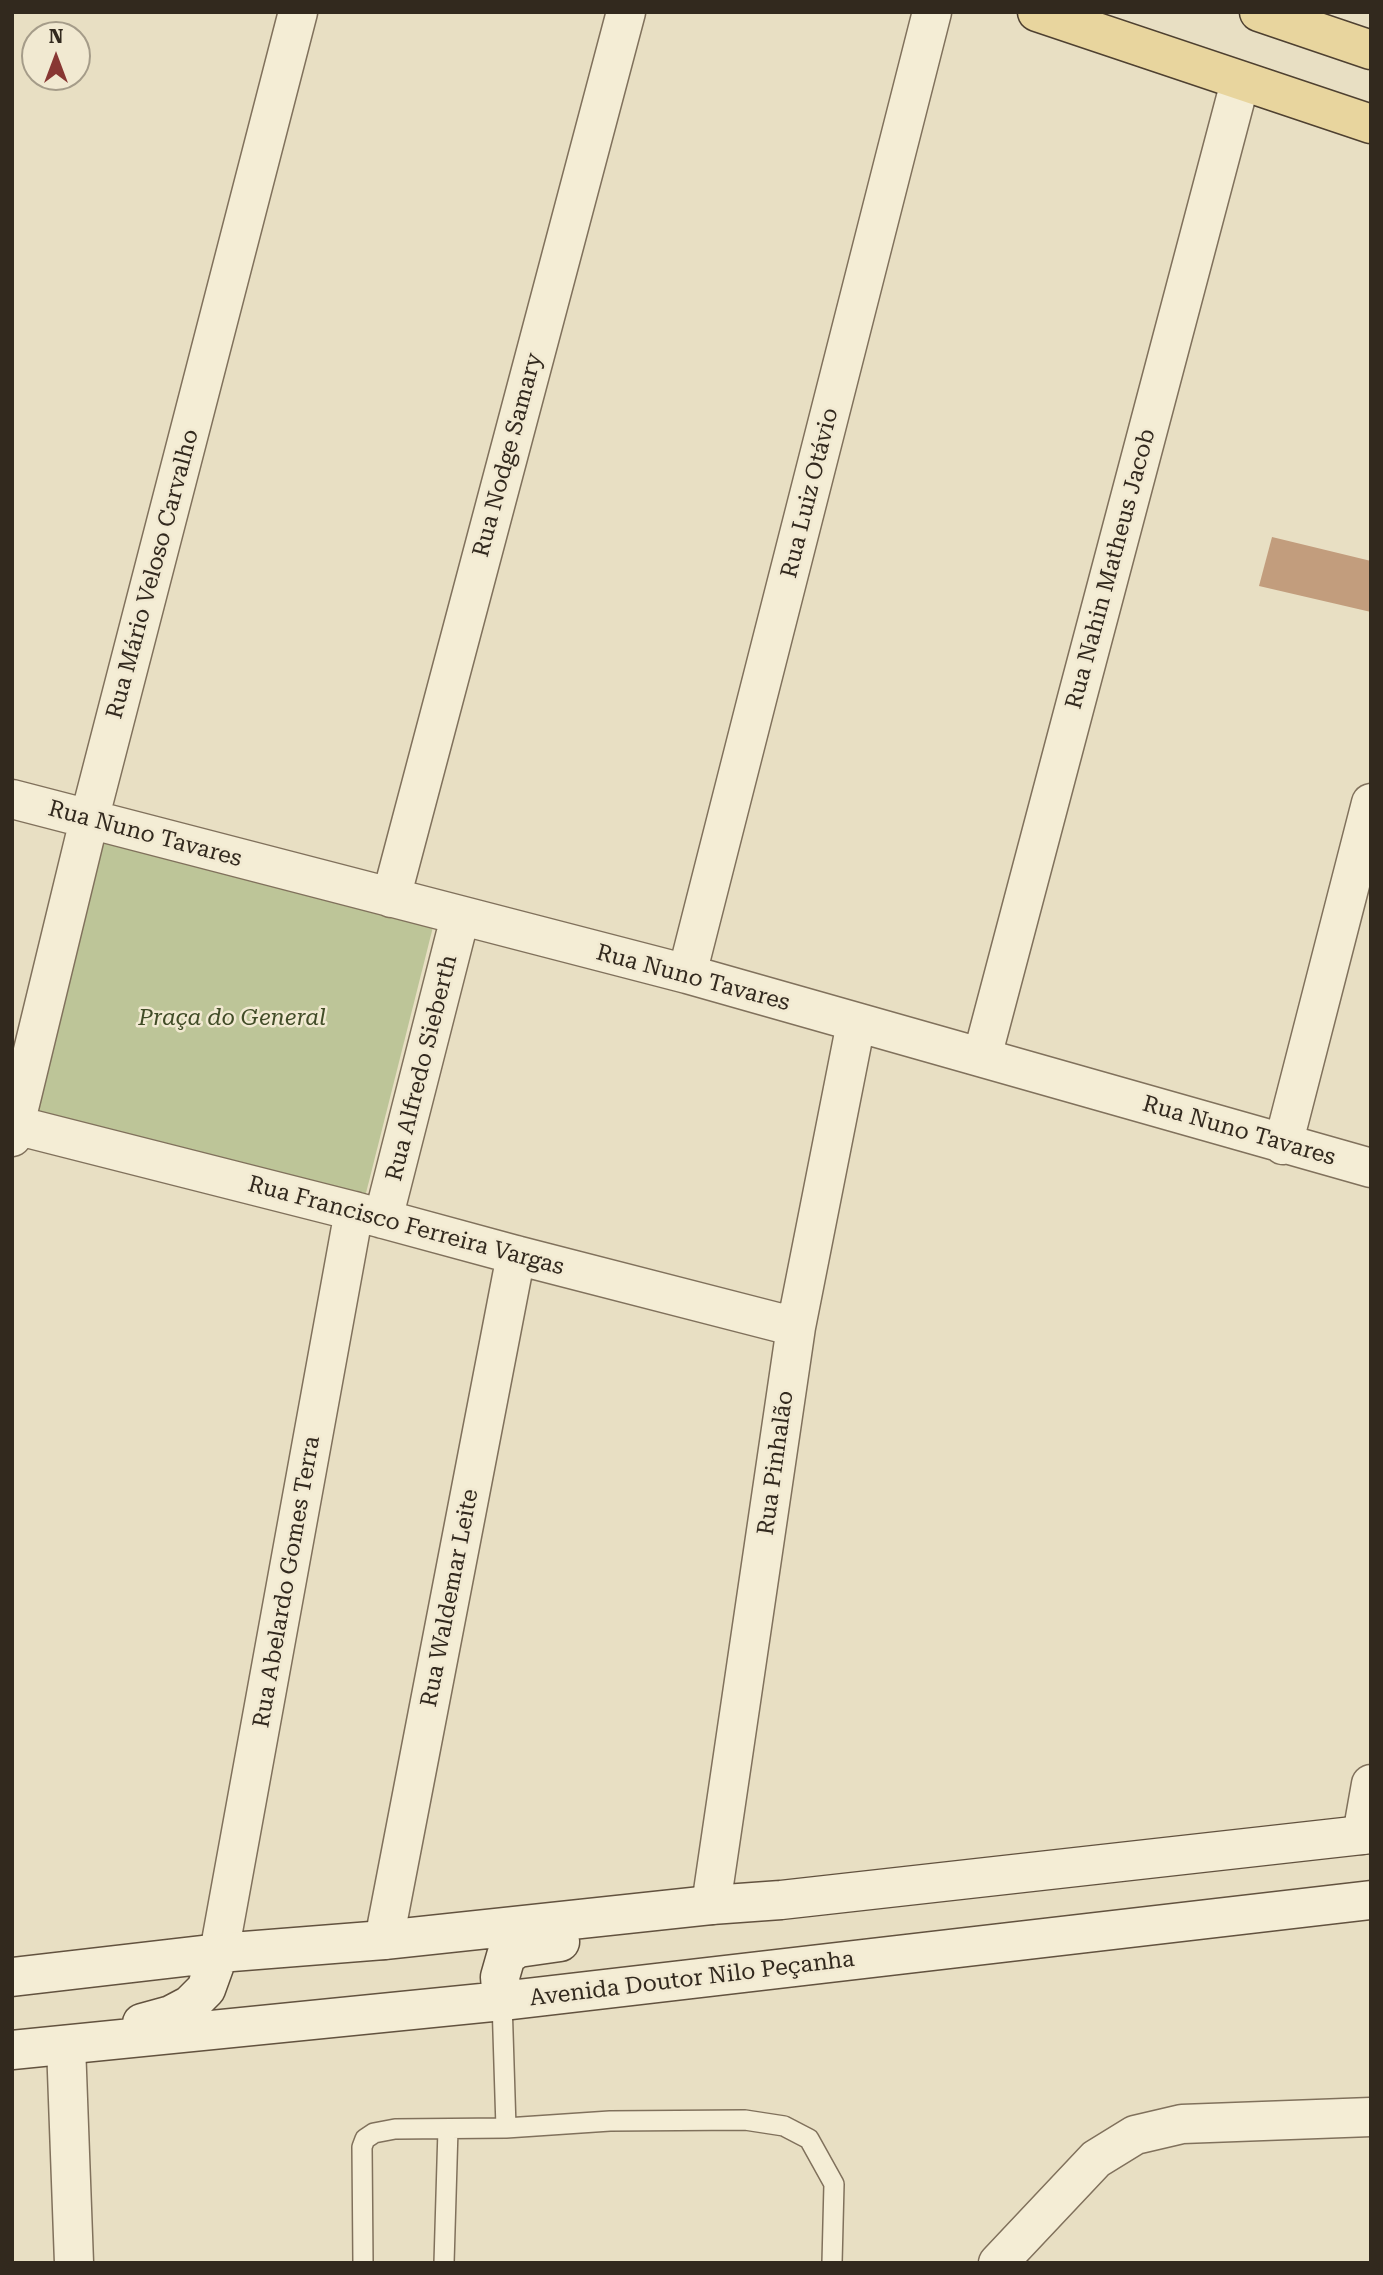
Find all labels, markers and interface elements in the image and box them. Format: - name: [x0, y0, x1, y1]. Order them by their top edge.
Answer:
- north arrow: [21, 21, 91, 91]
- text: N: [49, 25, 63, 48]
- street label: Rua Nodge Samary: [467, 350, 549, 560]
- street label: Rua Luiz Otávio: [776, 405, 844, 581]
- street label: Rua Mário Veloso Carvalho: [101, 426, 205, 722]
- street label: Rua Nahin Matheus Jacob: [1060, 426, 1162, 712]
- street label: Rua Nuno Tavares: [45, 795, 245, 873]
- street label: Rua Nuno Tavares: [593, 939, 793, 1017]
- street label: Rua Alfredo Sieberth: [381, 952, 463, 1184]
- park label: Praça do General: [138, 1004, 326, 1032]
- street label: Rua Nuno Tavares: [1139, 1090, 1339, 1172]
- street label: Rua Francisco Ferreira Vargas: [245, 1170, 567, 1282]
- street label: Rua Pinhalão: [752, 1389, 800, 1537]
- street label: Rua Abelardo Gomes Terra: [248, 1434, 326, 1730]
- street label: Rua Waldemar Leite: [415, 1487, 485, 1709]
- street label: Avenida Doutor Nilo Peçanha: [528, 1945, 856, 2013]

